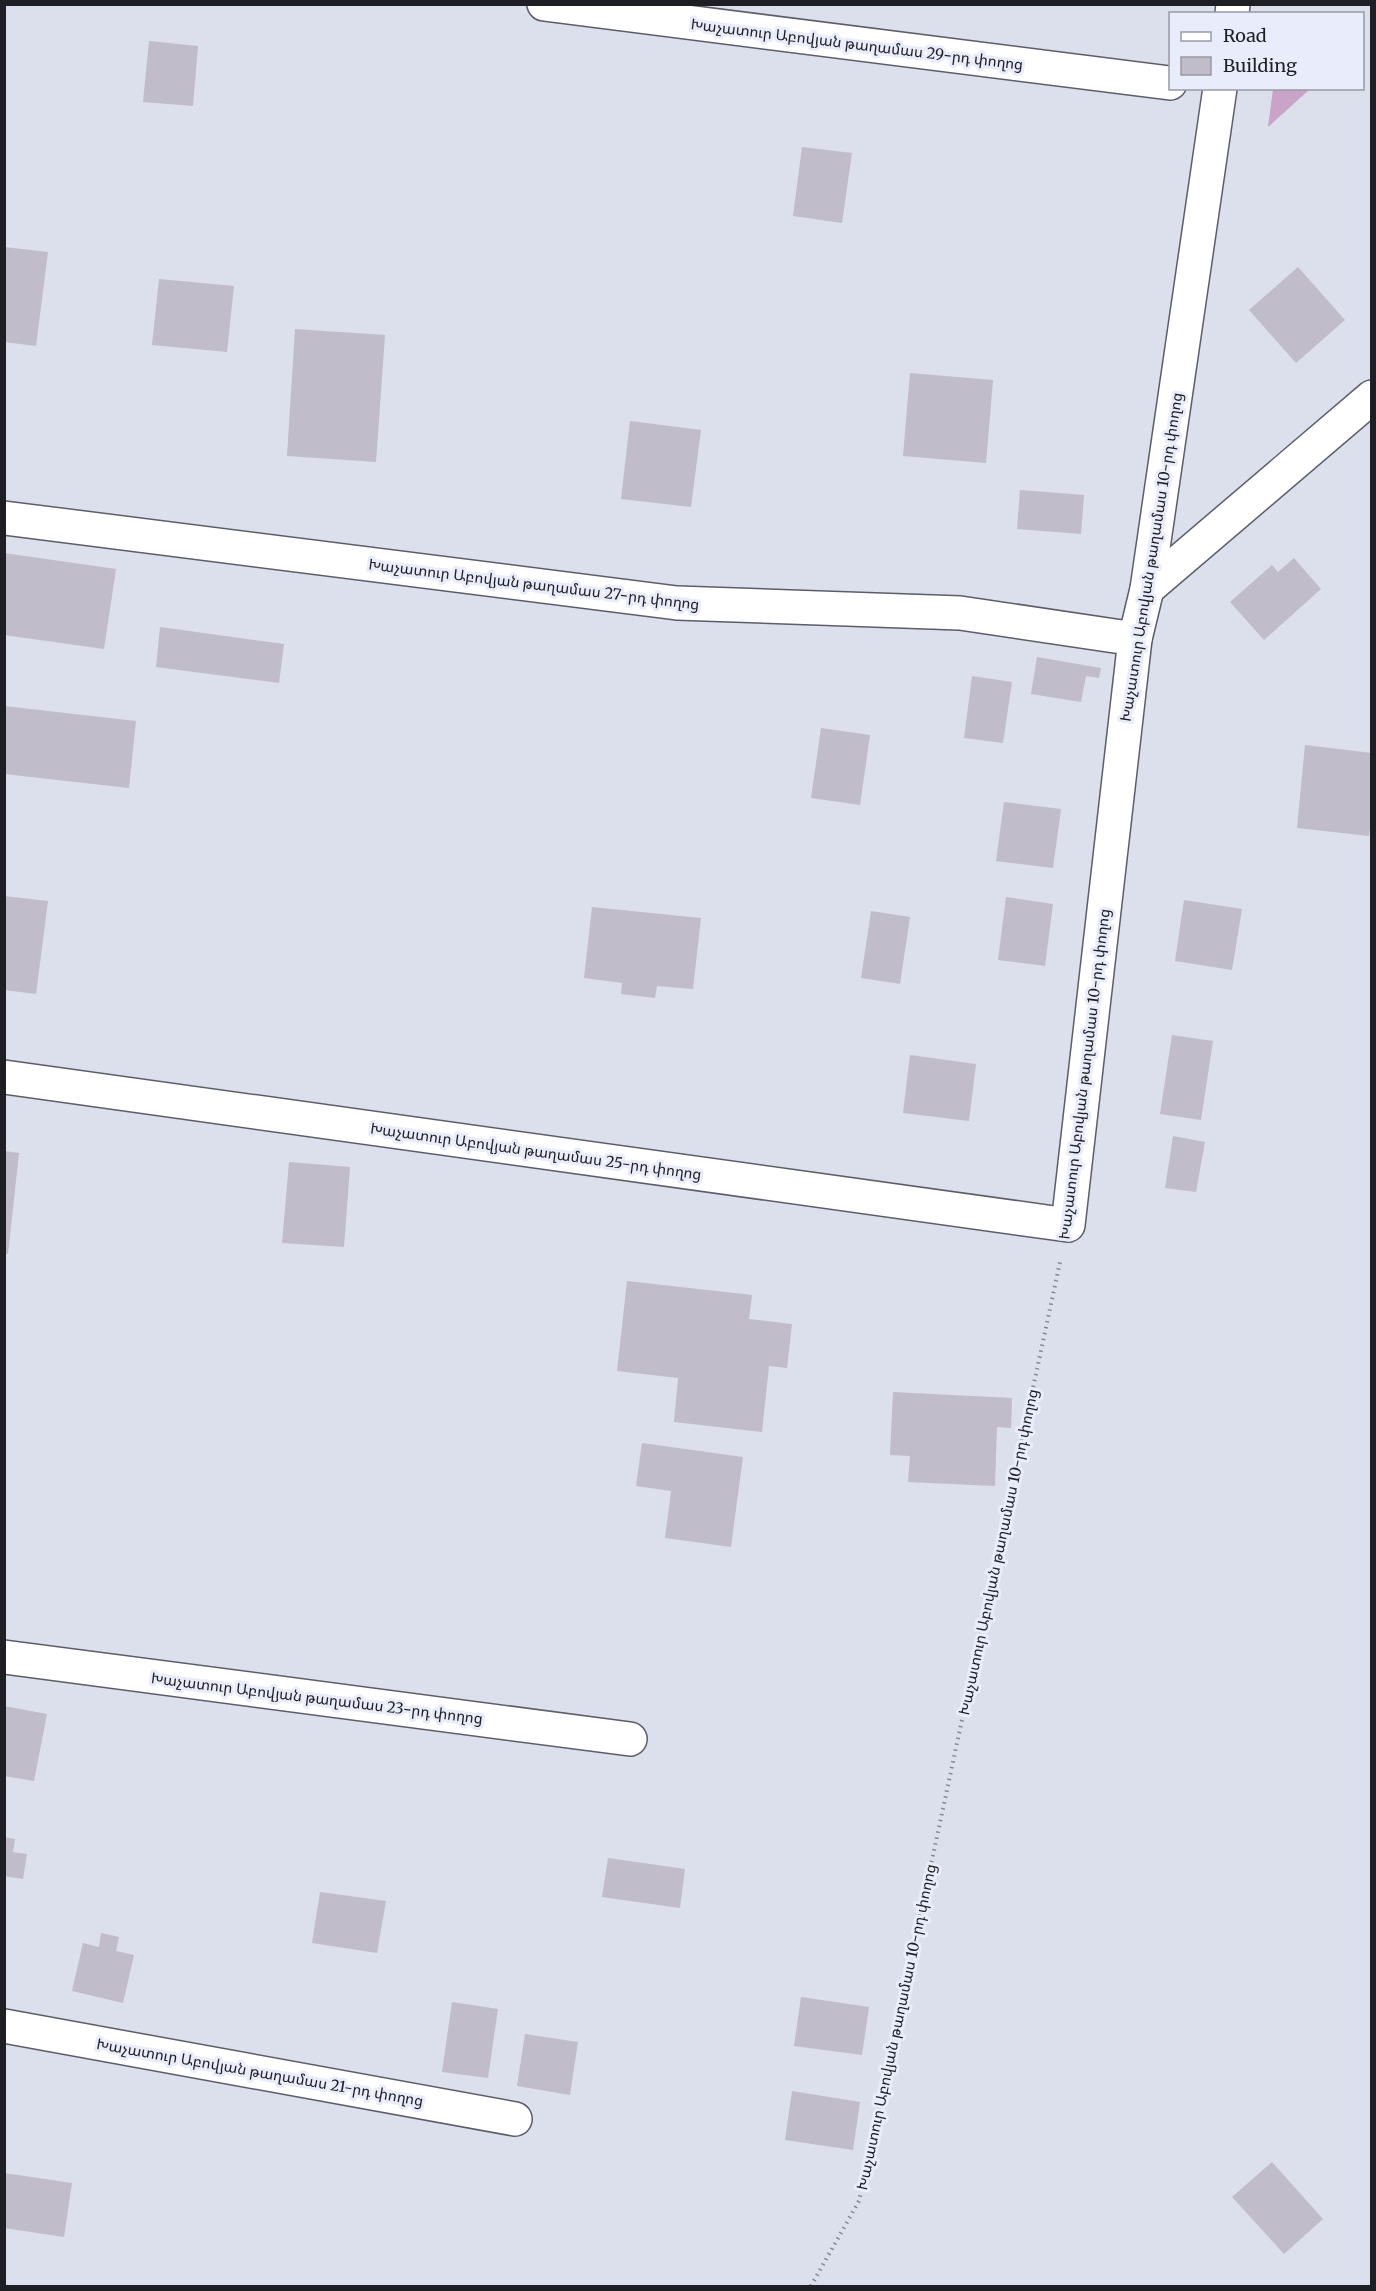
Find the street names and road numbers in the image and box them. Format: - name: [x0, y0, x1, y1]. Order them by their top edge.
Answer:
- street label: Խաչատուր Աբովյան թաղամաս 29-րդ փողոց: [690, 14, 1024, 74]
- street label: Խաչատուր Աբովյան թաղամաս 10-րդ փողոց: [1116, 391, 1186, 723]
- street label: Խաչատուր Աբովյան թաղամաս 27-րդ փողոց: [367, 554, 701, 614]
- street label: Խաչատուր Աբովյան թաղամաս 10-րդ փողոց: [1054, 908, 1114, 1240]
- street label: Խաչատուր Աբովյան թաղամաս 25-րդ փողոց: [369, 1118, 703, 1184]
- street label: Խաչատուր Աբովյան թաղամաս 10-րդ փողոց: [954, 1387, 1042, 1717]
- street label: Խաչատուր Աբովյան թաղամաս 23-րդ փողոց: [150, 1668, 484, 1728]
- street label: Խաչատուր Աբովյան թաղամաս 10-րդ փողոց: [852, 1862, 940, 2192]
- street label: Խաչատուր Աբովյան թաղամաս 21-րդ փողոց: [95, 2034, 425, 2110]

